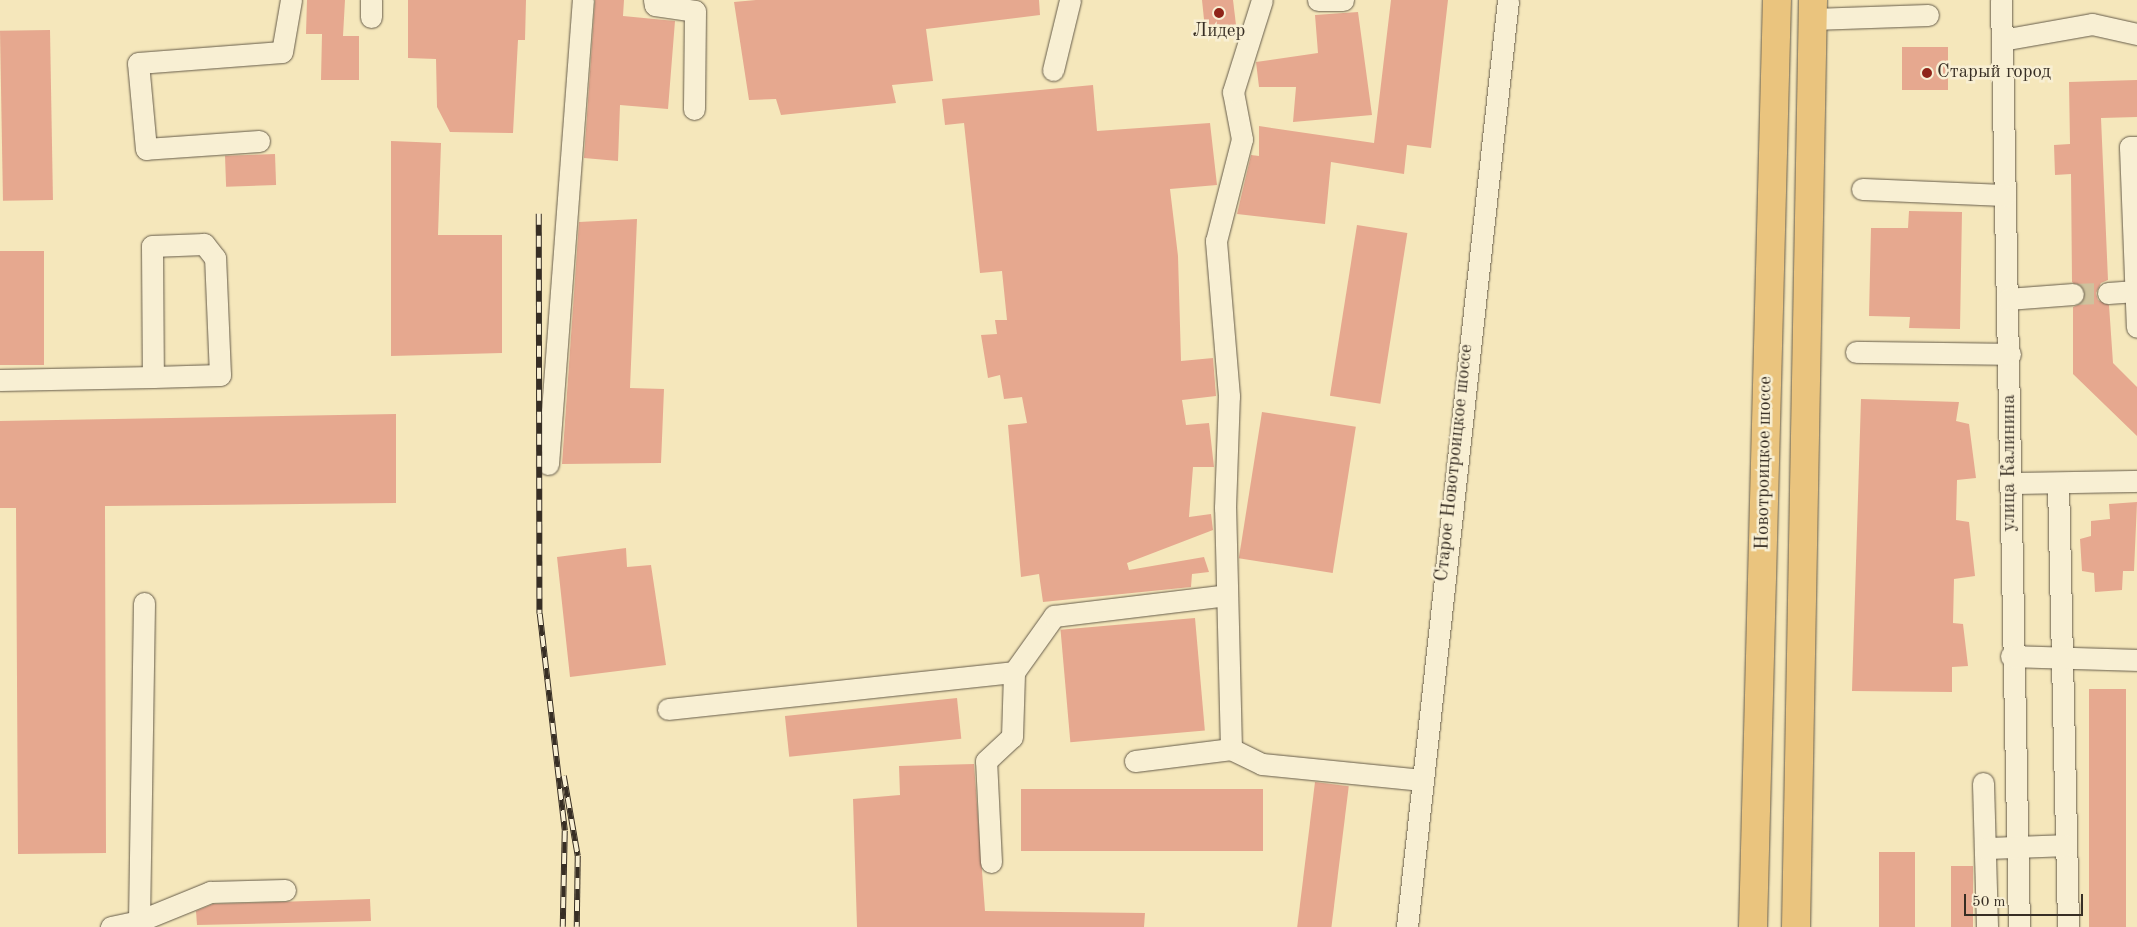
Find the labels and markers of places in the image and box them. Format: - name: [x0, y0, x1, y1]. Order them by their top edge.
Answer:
- marker: Лидер: [1213, 7, 1225, 19]
- place label: Лидер: [1193, 21, 1245, 43]
- place label: Старый город: [1937, 62, 2051, 84]
- marker: Старый город: [1921, 67, 1933, 79]

